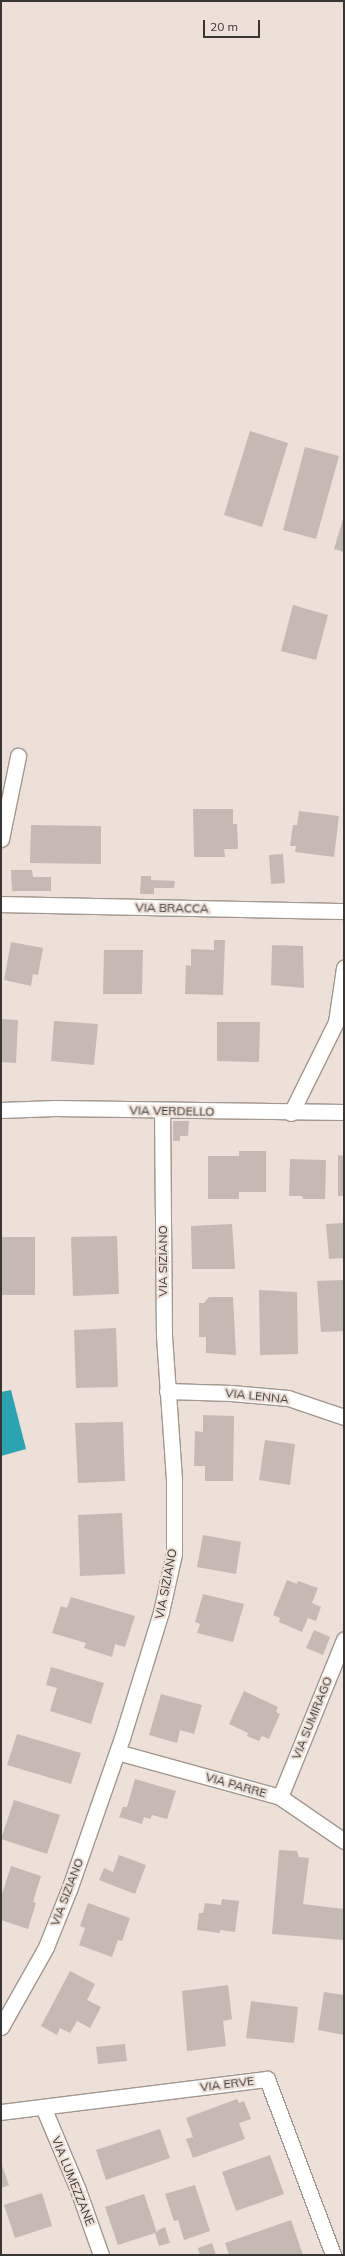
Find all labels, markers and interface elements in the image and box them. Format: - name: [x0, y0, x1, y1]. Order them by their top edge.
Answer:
- scale bar: [205, 12, 262, 38]
- text: 20 m: [210, 19, 238, 34]
- street label: VIA BRACCA: [135, 900, 209, 916]
- street label: VIA VERDELLO: [129, 1103, 215, 1119]
- street label: VIA SIZIANO: [156, 1225, 170, 1297]
- street label: VIA LENNA: [225, 1386, 289, 1406]
- street label: VIA SIZIANO: [152, 1548, 180, 1620]
- street label: VIA SUMIRAGO: [289, 1675, 335, 1761]
- street label: VIA PARRE: [204, 1769, 268, 1801]
- street label: VIA SIZIANO: [47, 1856, 87, 1928]
- street label: VIA ERVE: [199, 2074, 255, 2094]
- street label: VIA LUMEZZANE: [49, 2134, 97, 2228]

